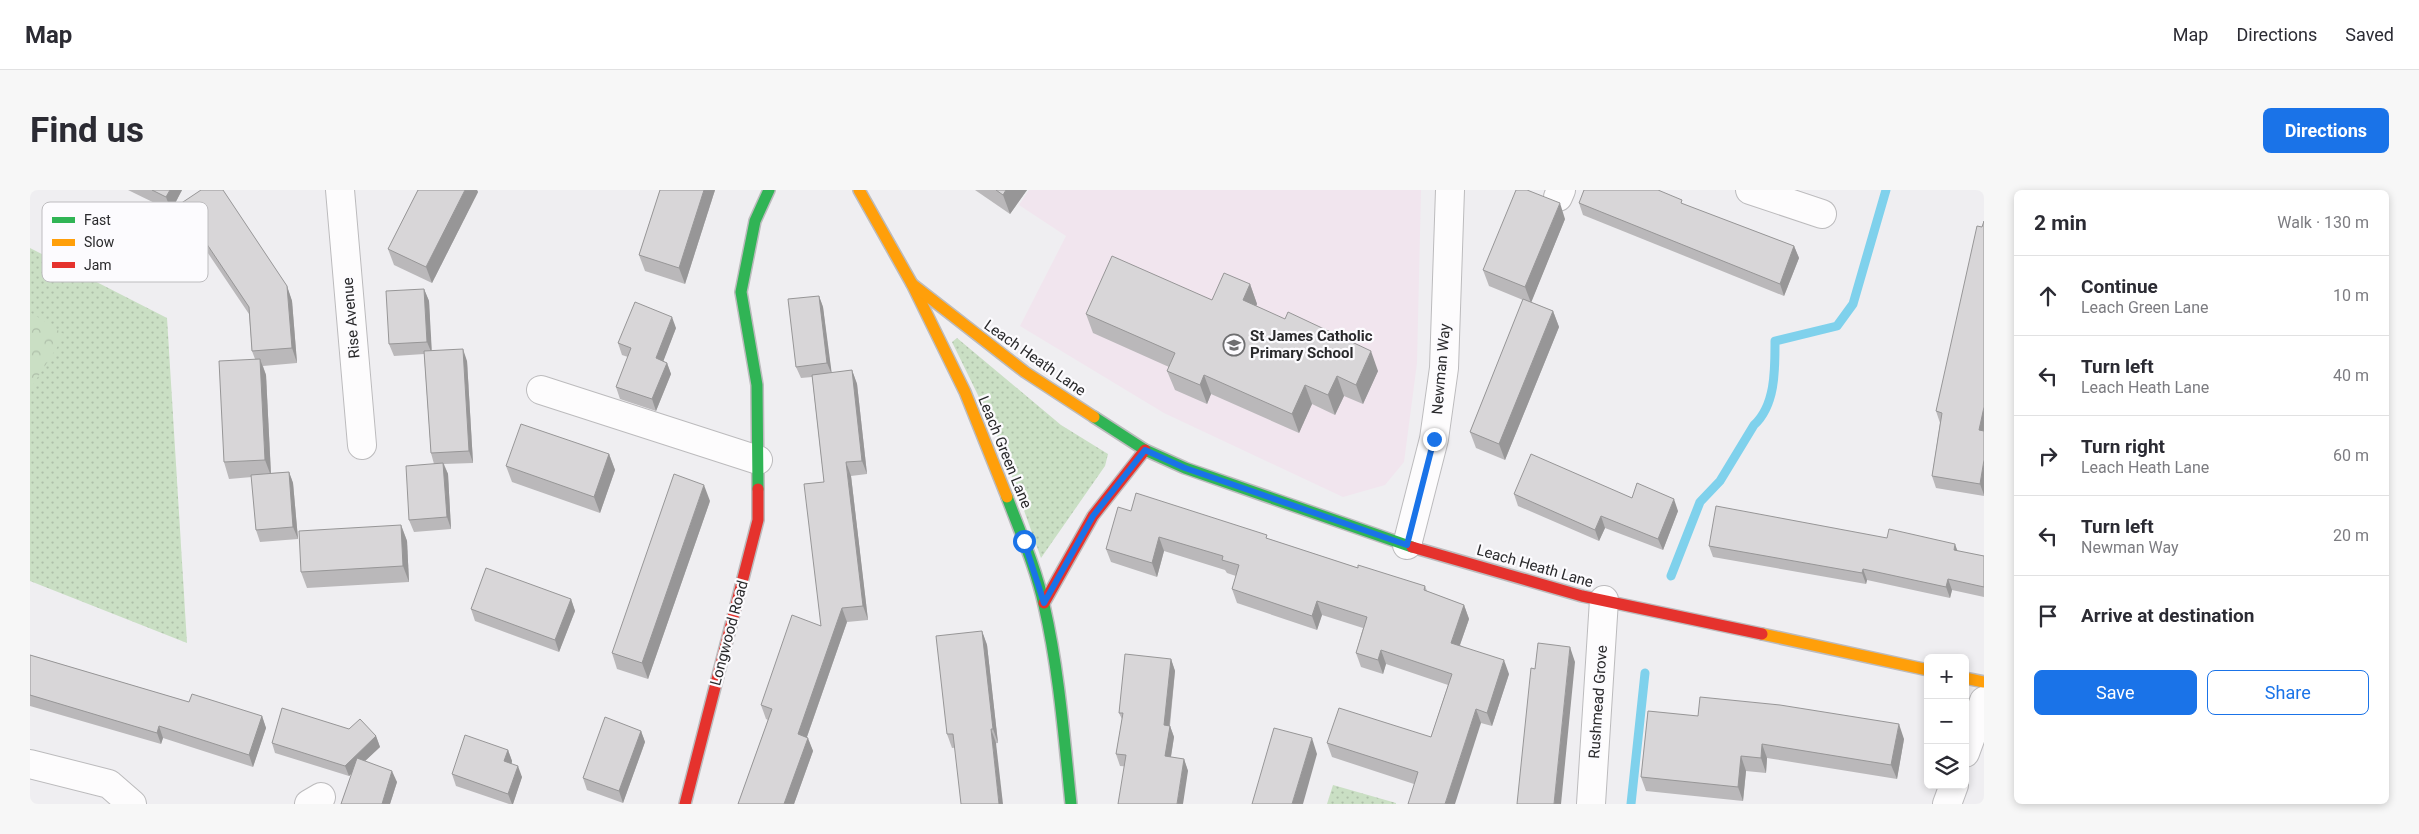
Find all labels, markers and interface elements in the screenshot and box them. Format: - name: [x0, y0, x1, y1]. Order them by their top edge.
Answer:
- text: Map: [25, 21, 72, 49]
- text: Map: [2173, 24, 2208, 45]
- text: Directions: [2236, 24, 2317, 45]
- text: Saved: [2345, 24, 2394, 45]
- button: Directions: [2263, 108, 2389, 153]
- text: Find us: [30, 110, 144, 151]
- legend: [42, 202, 208, 282]
- text: 2 min: [2034, 211, 2087, 235]
- text: Fast: [84, 212, 111, 228]
- text: Walk · 130 m: [2277, 213, 2369, 232]
- text: Slow: [84, 234, 115, 250]
- text: Jam: [84, 257, 112, 273]
- text: Continue: [2081, 275, 2158, 298]
- street label: Rise Avenue: [338, 277, 364, 359]
- icon: ahead: [2034, 282, 2062, 310]
- text: 10 m: [2333, 286, 2369, 305]
- text: Leach Green Lane: [2081, 298, 2209, 317]
- street label: Leach Heath Lane: [981, 316, 1089, 400]
- street label: Newman Way: [1428, 323, 1454, 415]
- place label: St James Catholic Primary School: [1250, 327, 1373, 362]
- school or university icon: St James Catholic Primary School: [1222, 333, 1246, 357]
- text: Turn left: [2081, 355, 2154, 378]
- icon: left: [2034, 362, 2062, 390]
- text: 40 m: [2333, 366, 2369, 385]
- text: Leach Heath Lane: [2081, 378, 2209, 397]
- street label: Leach Green Lane: [974, 393, 1036, 511]
- route end: [1423, 428, 1446, 451]
- text: Turn right: [2081, 435, 2165, 458]
- icon: right: [2034, 442, 2062, 470]
- text: 60 m: [2333, 446, 2369, 465]
- text: Leach Heath Lane: [2081, 458, 2209, 477]
- text: Turn left: [2081, 515, 2154, 538]
- icon: left: [2034, 522, 2062, 550]
- text: 20 m: [2333, 526, 2369, 545]
- route start: [1013, 530, 1036, 553]
- text: Newman Way: [2081, 538, 2179, 557]
- street label: Leach Heath Lane: [1475, 541, 1595, 591]
- street label: Longwood Road: [706, 578, 752, 688]
- icon: arrive: [2034, 602, 2062, 630]
- text: Arrive at destination: [2081, 604, 2254, 627]
- street label: Rushmead Grove: [1585, 645, 1611, 759]
- map controls: [1924, 654, 1969, 789]
- button: +: [1924, 654, 1969, 699]
- button: Save: [2034, 670, 2197, 715]
- button: Share: [2207, 670, 2369, 715]
- button: −: [1924, 699, 1969, 744]
- button: layers: [1924, 744, 1969, 789]

